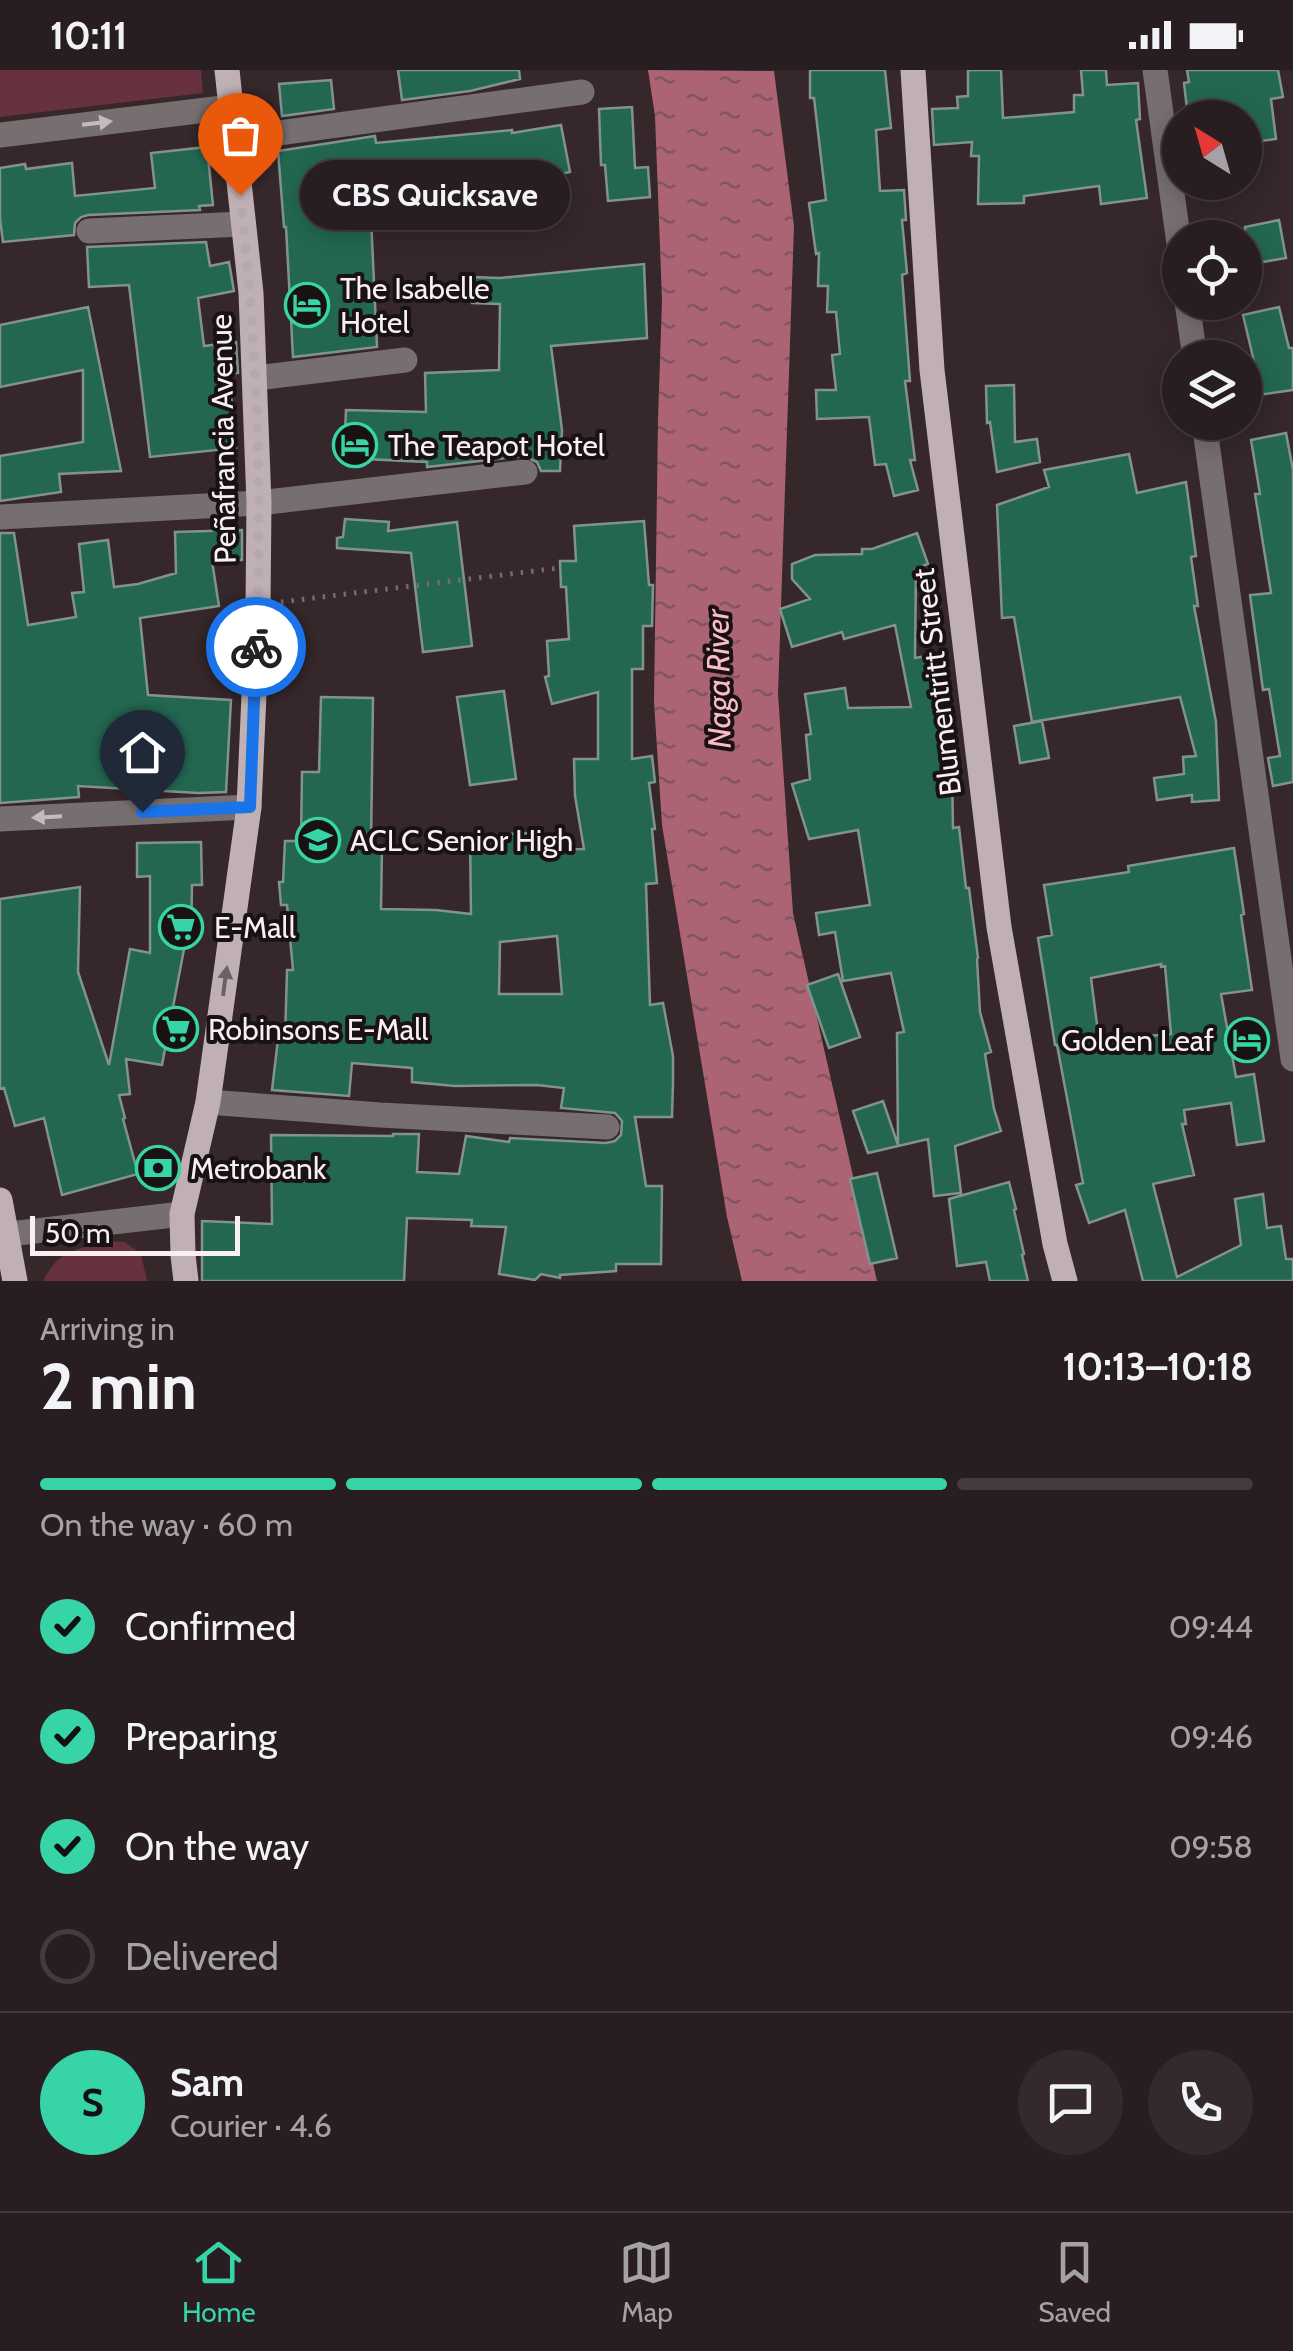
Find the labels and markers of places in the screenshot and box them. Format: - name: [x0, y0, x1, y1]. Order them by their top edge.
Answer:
- pin: [198, 93, 283, 196]
- callout: CBS Quicksave: [300, 160, 570, 230]
- place label: The Isabelle Hotel: [340, 270, 490, 341]
- hotel icon: The Isabelle Hotel: [284, 282, 330, 328]
- hotel icon: The Teapot Hotel: [332, 422, 378, 468]
- place label: The Teapot Hotel: [388, 427, 605, 464]
- pin: [100, 710, 185, 813]
- school or university icon: ACLC Senior High: [295, 817, 341, 863]
- place label: ACLC Senior High: [350, 822, 573, 859]
- supermarket icon: E-Mall: [158, 904, 204, 950]
- place label: E-Mall: [214, 909, 296, 946]
- supermarket icon: Robinsons E-Mall: [153, 1006, 199, 1052]
- place label: Robinsons E-Mall: [208, 1011, 428, 1048]
- hotel icon: Golden Leaf: [1224, 1017, 1270, 1063]
- place label: Golden Leaf: [1061, 1022, 1214, 1059]
- bank icon: Metrobank: [135, 1145, 181, 1191]
- place label: Metrobank: [190, 1150, 327, 1187]

